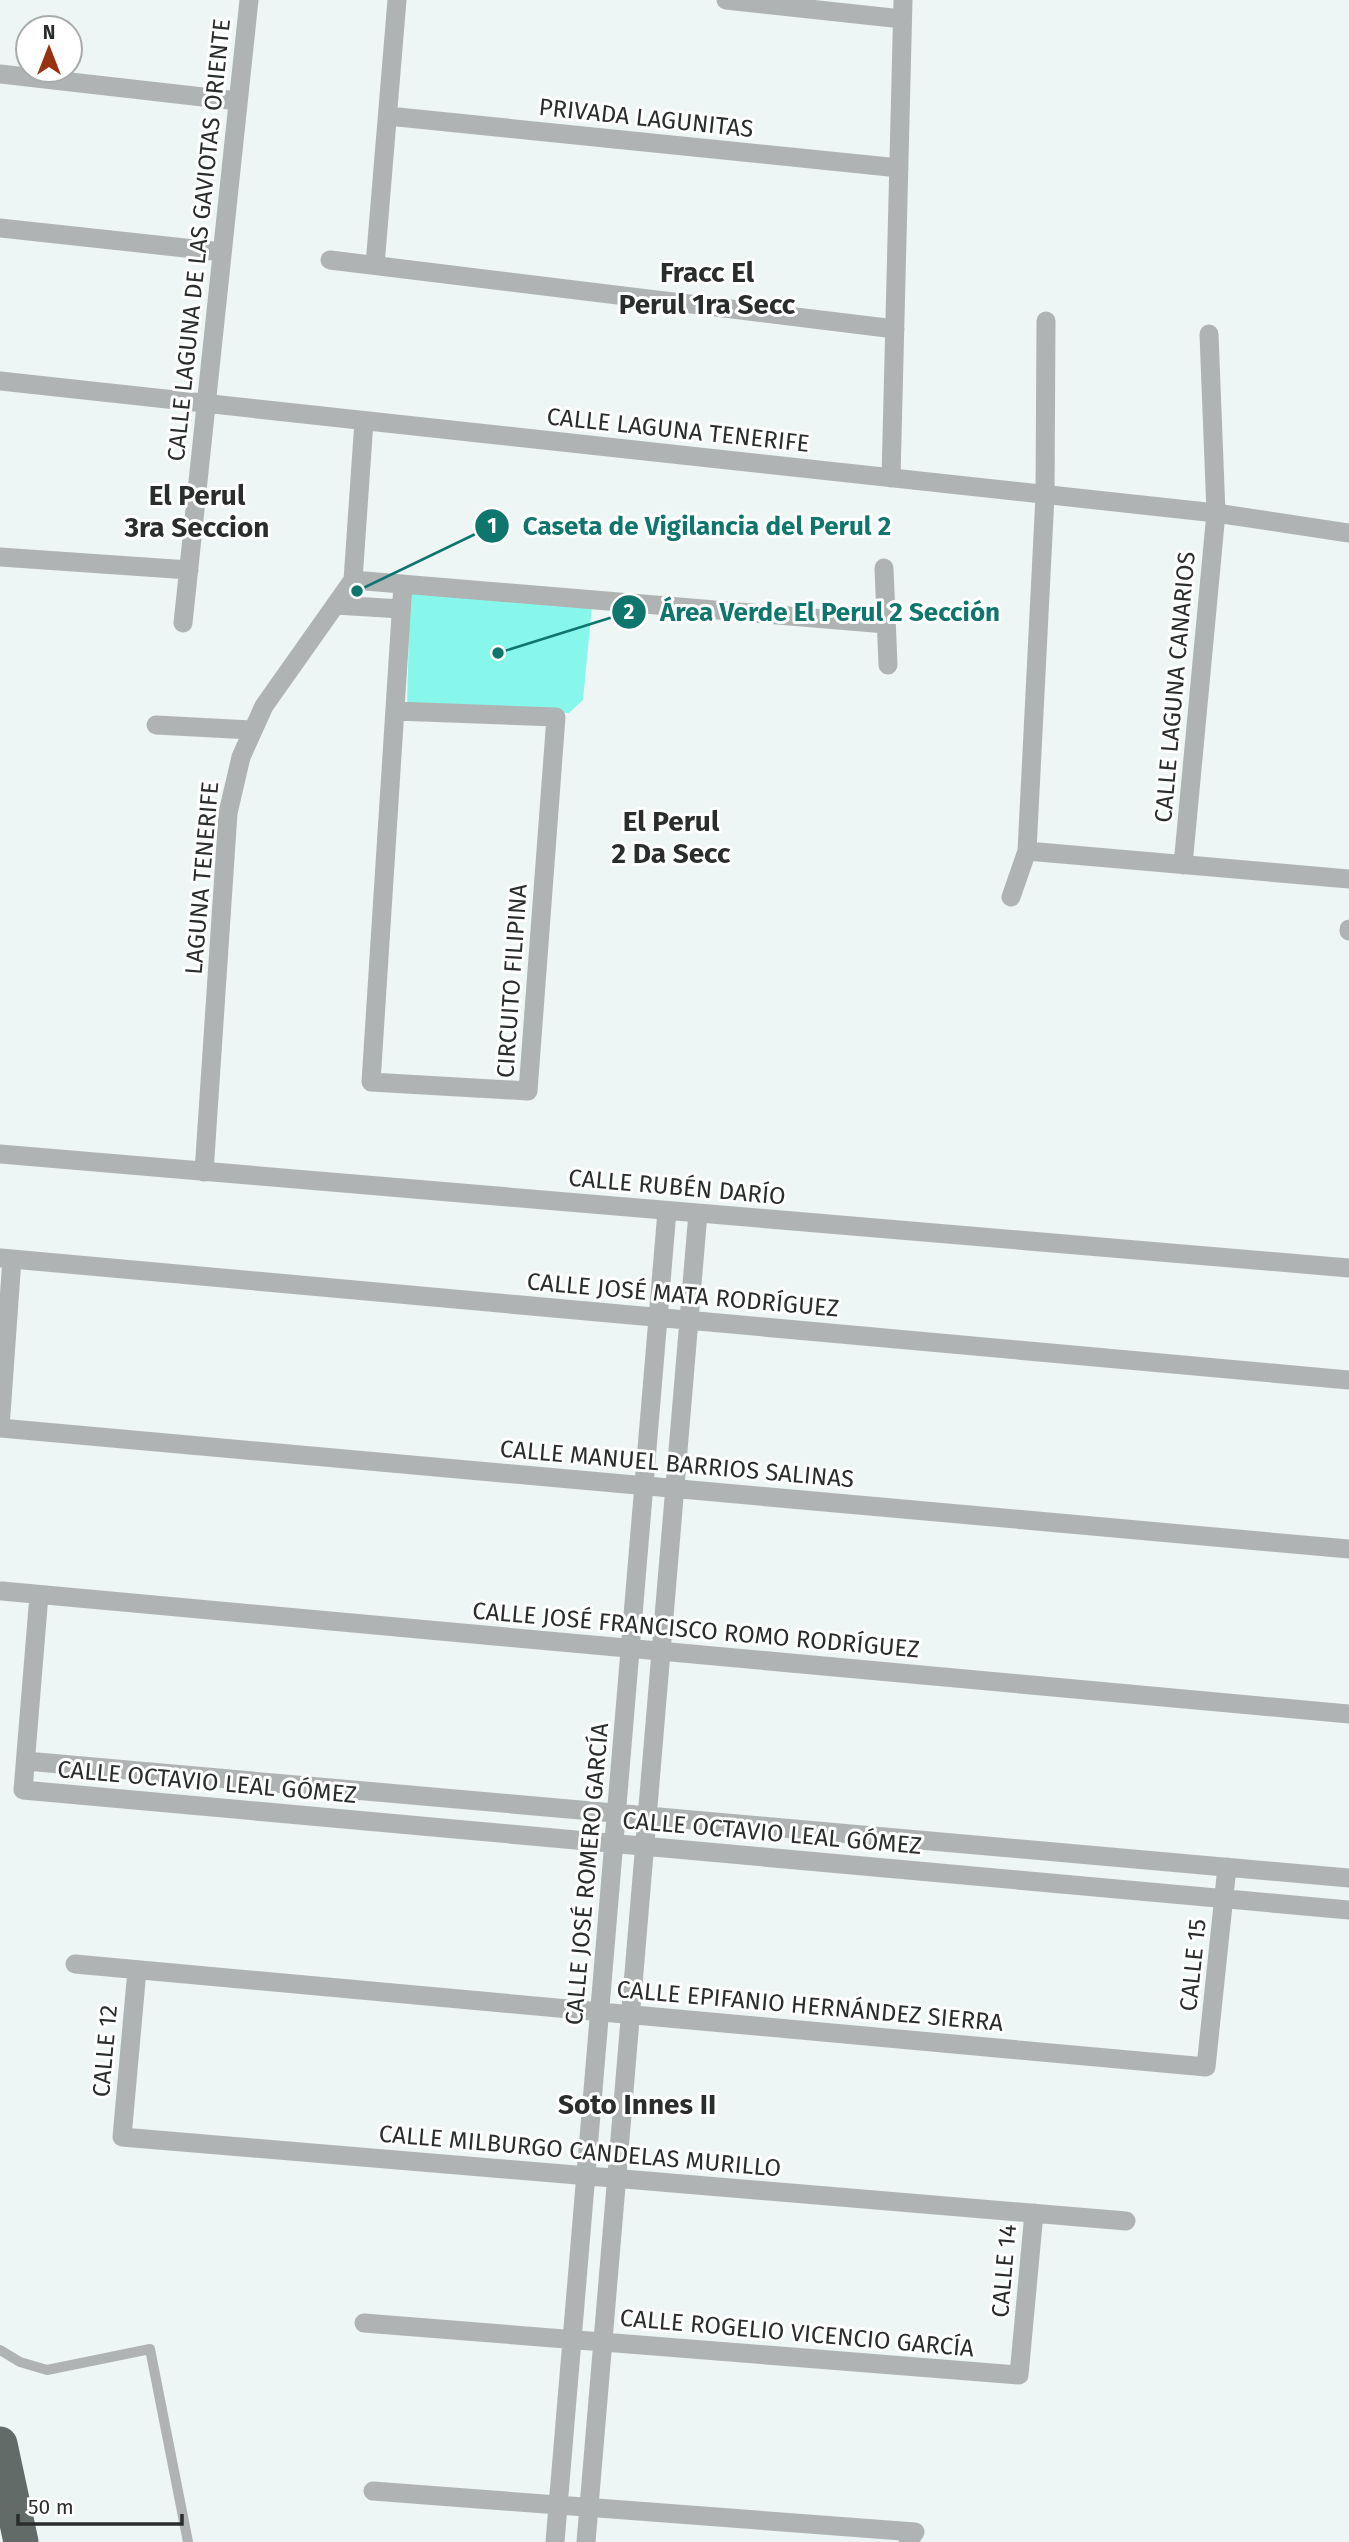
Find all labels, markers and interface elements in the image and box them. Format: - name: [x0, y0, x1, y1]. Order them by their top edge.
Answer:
- north arrow: [14, 14, 84, 84]
- street label: CALLE LAGUNA DE LAS GAVIOTAS ORIENTE: [162, 17, 236, 463]
- text: N: [43, 21, 55, 44]
- street label: PRIVADA LAGUNITAS: [537, 93, 755, 143]
- district label: Fracc El Perul 1ra Secc: [619, 256, 796, 321]
- street label: CALLE LAGUNA TENERIFE: [545, 402, 811, 458]
- district label: El Perul 3ra Seccion: [124, 479, 269, 544]
- callout: Caseta de Vigilancia del Perul 2: [474, 502, 905, 549]
- text: Caseta de Vigilancia del Perul 2: [523, 511, 891, 542]
- text: 1: [487, 513, 497, 539]
- street label: CALLE LAGUNA CANARIOS: [1149, 550, 1201, 824]
- callout: Área Verde El Perul 2 Sección: [611, 588, 1014, 635]
- text: Área Verde El Perul 2 Sección: [659, 596, 1000, 628]
- text: 2: [624, 599, 635, 625]
- street label: LAGUNA TENERIFE: [180, 780, 224, 976]
- district label: El Perul 2 Da Secc: [612, 805, 731, 870]
- street label: CIRCUITO FILIPINA: [491, 883, 533, 1079]
- street label: CALLE RUBÉN DARÍO: [567, 1163, 787, 1210]
- street label: CALLE JOSÉ MATA RODRÍGUEZ: [526, 1266, 840, 1323]
- street label: CALLE MANUEL BARRIOS SALINAS: [499, 1435, 855, 1493]
- street label: CALLE JOSÉ FRANCISCO ROMO RODRÍGUEZ: [471, 1596, 921, 1664]
- street label: CALLE JOSÉ ROMERO GARCÍA: [559, 1721, 614, 2026]
- street label: CALLE OCTAVIO LEAL GÓMEZ: [56, 1754, 358, 1809]
- street label: CALLE OCTAVIO LEAL GÓMEZ: [621, 1805, 923, 1860]
- street label: CALLE 15: [1174, 1917, 1212, 2013]
- street label: CALLE EPIFANIO HERNÁNDEZ SIERRA: [616, 1974, 1005, 2037]
- street label: CALLE 12: [87, 2004, 123, 2098]
- district label: Soto Innes II: [558, 2088, 716, 2121]
- street label: CALLE MILBURGO CANDELAS MURILLO: [378, 2119, 782, 2183]
- street label: CALLE 14: [986, 2223, 1022, 2319]
- street label: CALLE ROGELIO VICENCIO GARCÍA: [619, 2303, 976, 2362]
- scale bar: [18, 2482, 182, 2526]
- text: 50 m: [28, 2494, 74, 2520]

